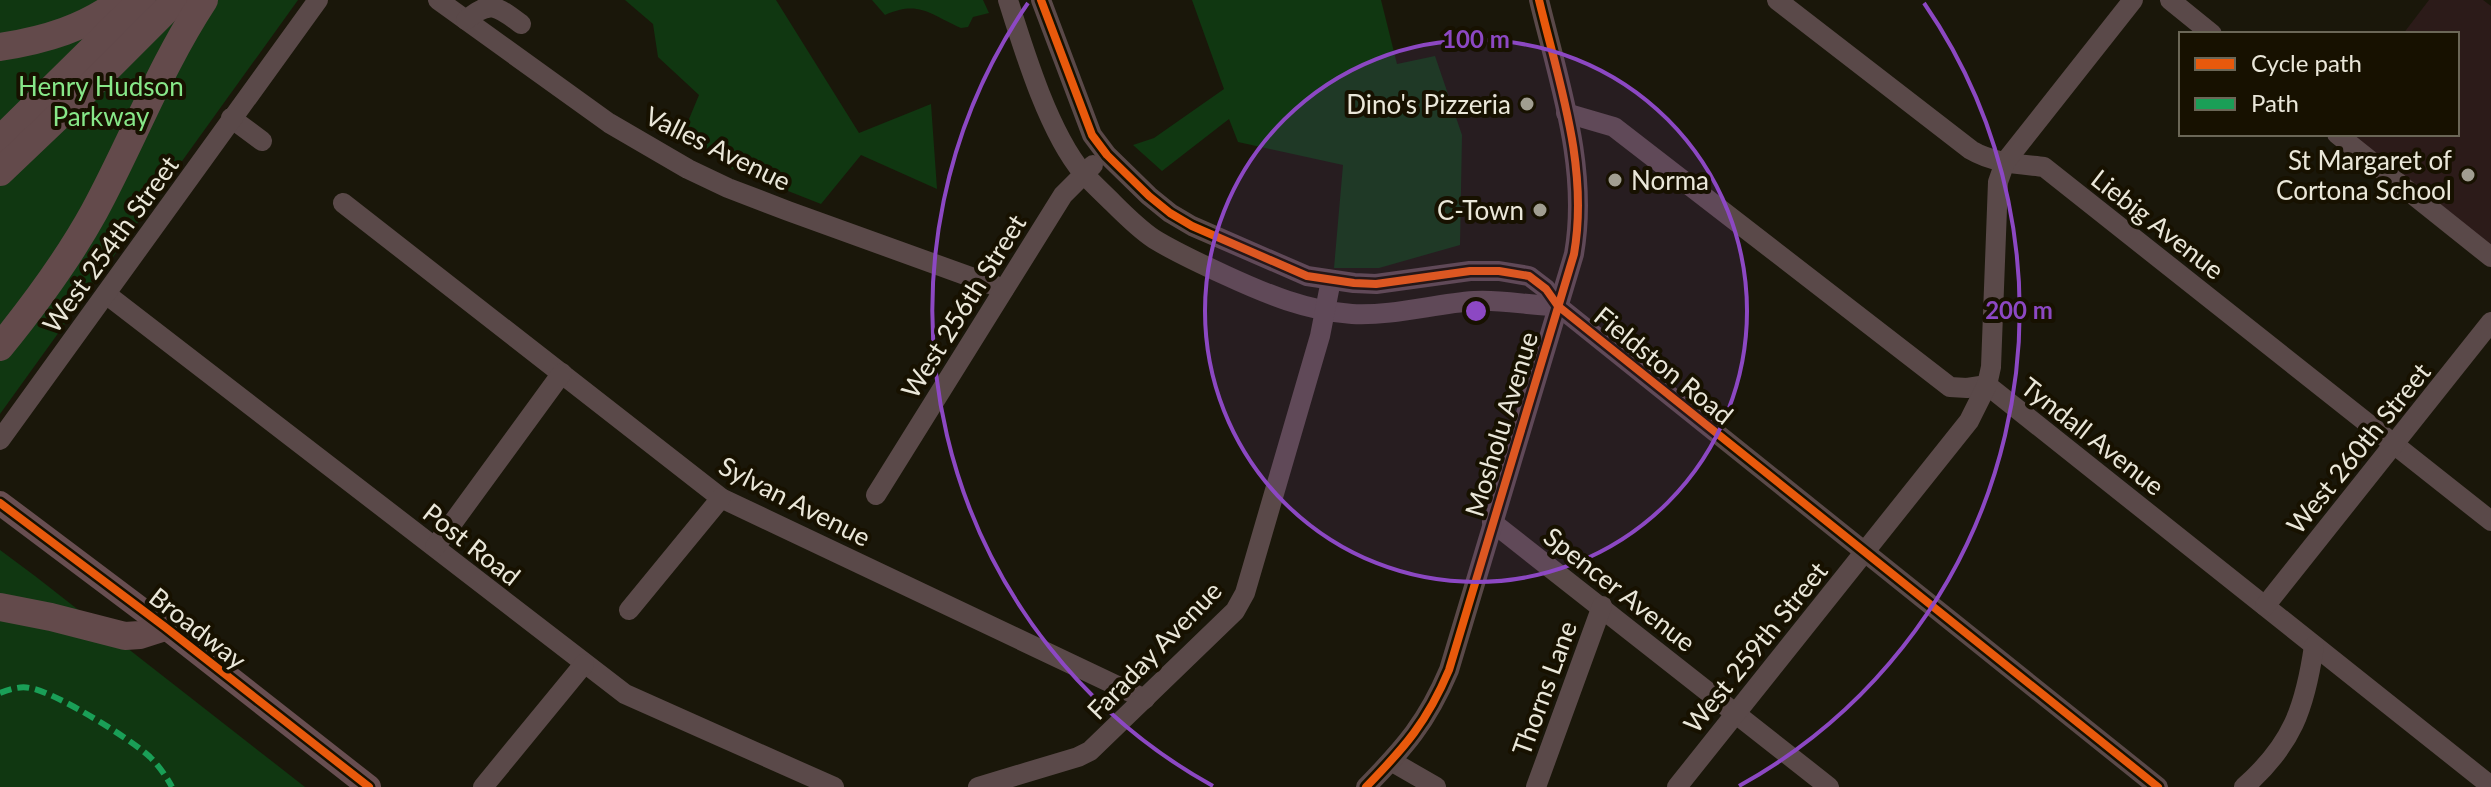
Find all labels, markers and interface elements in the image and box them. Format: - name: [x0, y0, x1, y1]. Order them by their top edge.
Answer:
- text: 100 m: [1442, 24, 1510, 53]
- legend: [2179, 32, 2459, 136]
- text: Cycle path: [2251, 48, 2362, 77]
- park label: Henry Hudson Parkway: [18, 70, 184, 132]
- place label: Dino's Pizzeria: [1346, 88, 1511, 120]
- text: Path: [2251, 88, 2299, 117]
- marker: Dino's Pizzeria: [1518, 95, 1536, 113]
- street label: Valles Avenue: [640, 99, 796, 197]
- place label: St Margaret of Cortona School: [2276, 144, 2452, 206]
- street label: West 254th Street: [35, 149, 185, 339]
- street label: Liebig Avenue: [2085, 162, 2231, 286]
- place label: Norma: [1631, 164, 1709, 196]
- marker: St Margaret of Cortona School: [2459, 166, 2477, 184]
- marker: Norma: [1606, 171, 1624, 189]
- place label: C-Town: [1437, 194, 1524, 226]
- marker: C-Town: [1531, 201, 1549, 219]
- street label: West 256th Street: [894, 208, 1033, 404]
- text: 200 m: [1985, 295, 2053, 324]
- centre of rings: [1462, 297, 1490, 325]
- street label: Fieldston Road: [1588, 299, 1740, 431]
- street label: Mosholu Avenue: [1458, 328, 1544, 520]
- street label: West 260th Street: [2279, 356, 2437, 540]
- street label: Tyndall Avenue: [2015, 370, 2171, 502]
- street label: Sylvan Avenue: [714, 449, 876, 553]
- street label: Post Road: [417, 496, 527, 592]
- street label: Spencer Avenue: [1538, 520, 1702, 658]
- street label: West 259th Street: [1676, 555, 1834, 739]
- street label: Faraday Avenue: [1080, 574, 1228, 726]
- street label: Broadway: [143, 580, 253, 676]
- street label: Thorns Lane: [1505, 616, 1583, 760]

